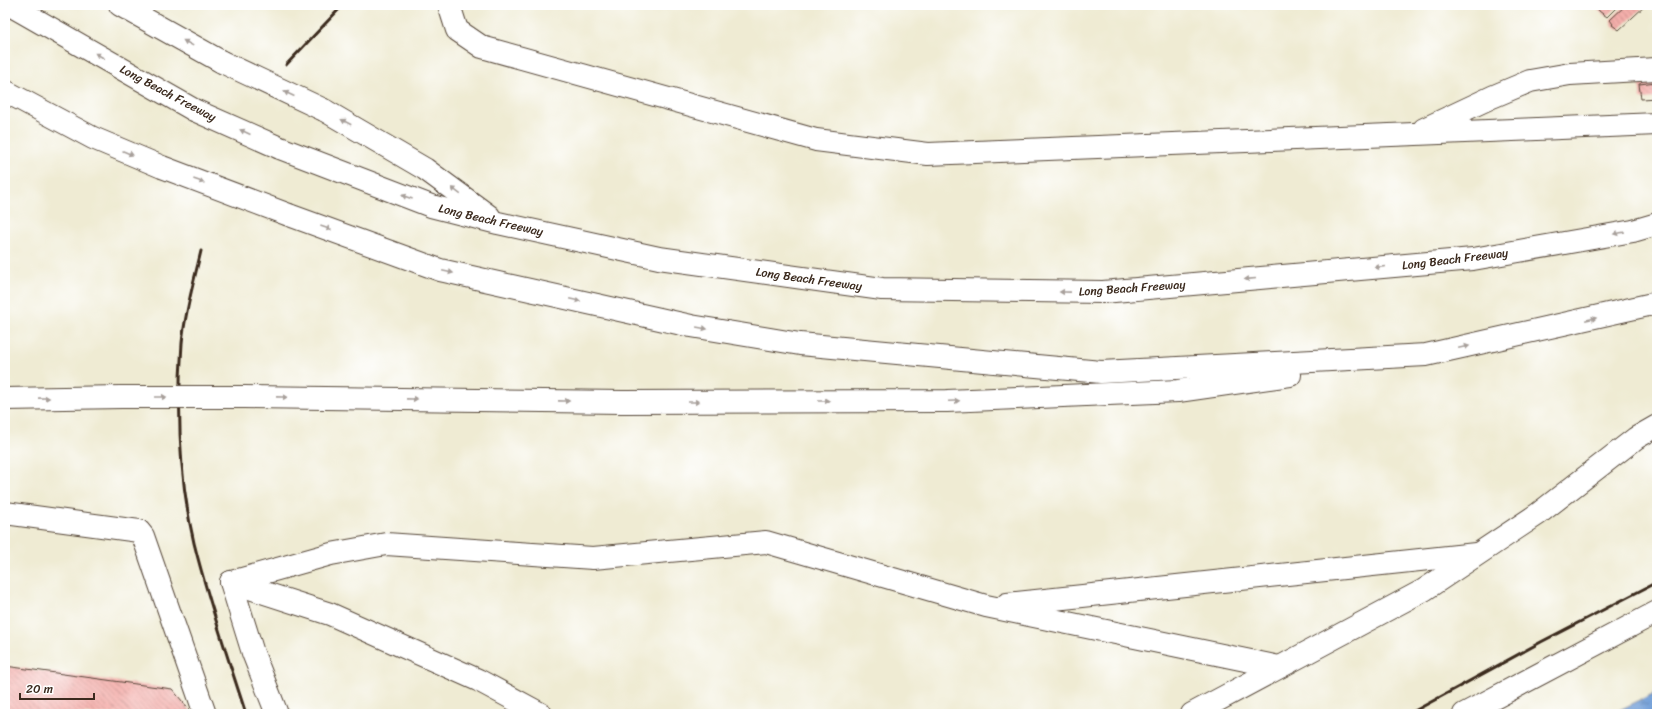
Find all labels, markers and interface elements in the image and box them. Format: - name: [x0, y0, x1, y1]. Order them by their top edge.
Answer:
- one-way arrow: [182, 40, 194, 47]
- one-way arrow: [94, 53, 106, 60]
- street label: Long Beach Freeway: [116, 58, 221, 128]
- one-way arrow: [283, 91, 295, 97]
- one-way arrow: [340, 119, 352, 125]
- one-way arrow: [239, 129, 250, 135]
- one-way arrow: [122, 150, 134, 156]
- one-way arrow: [193, 178, 205, 184]
- one-way arrow: [450, 187, 461, 196]
- one-way arrow: [400, 194, 412, 200]
- street label: Long Beach Freeway: [436, 197, 546, 243]
- one-way arrow: [320, 226, 332, 232]
- one-way arrow: [1613, 231, 1625, 237]
- street label: Long Beach Freeway: [1401, 241, 1510, 276]
- street label: Long Beach Freeway: [755, 261, 864, 297]
- one-way arrow: [1374, 264, 1386, 270]
- one-way arrow: [442, 270, 454, 276]
- street label: Long Beach Freeway: [1078, 273, 1187, 303]
- one-way arrow: [1244, 276, 1256, 282]
- one-way arrow: [1058, 289, 1071, 295]
- one-way arrow: [569, 298, 581, 304]
- one-way arrow: [1585, 316, 1597, 322]
- one-way arrow: [696, 325, 708, 331]
- one-way arrow: [1457, 343, 1470, 349]
- one-way arrow: [155, 394, 168, 400]
- one-way arrow: [276, 394, 289, 400]
- one-way arrow: [38, 395, 50, 402]
- one-way arrow: [406, 396, 419, 402]
- one-way arrow: [558, 398, 571, 404]
- one-way arrow: [818, 398, 831, 404]
- one-way arrow: [948, 398, 961, 404]
- one-way arrow: [688, 399, 701, 405]
- scale bar: [20, 675, 94, 701]
- text: 20 m: [26, 678, 53, 700]

